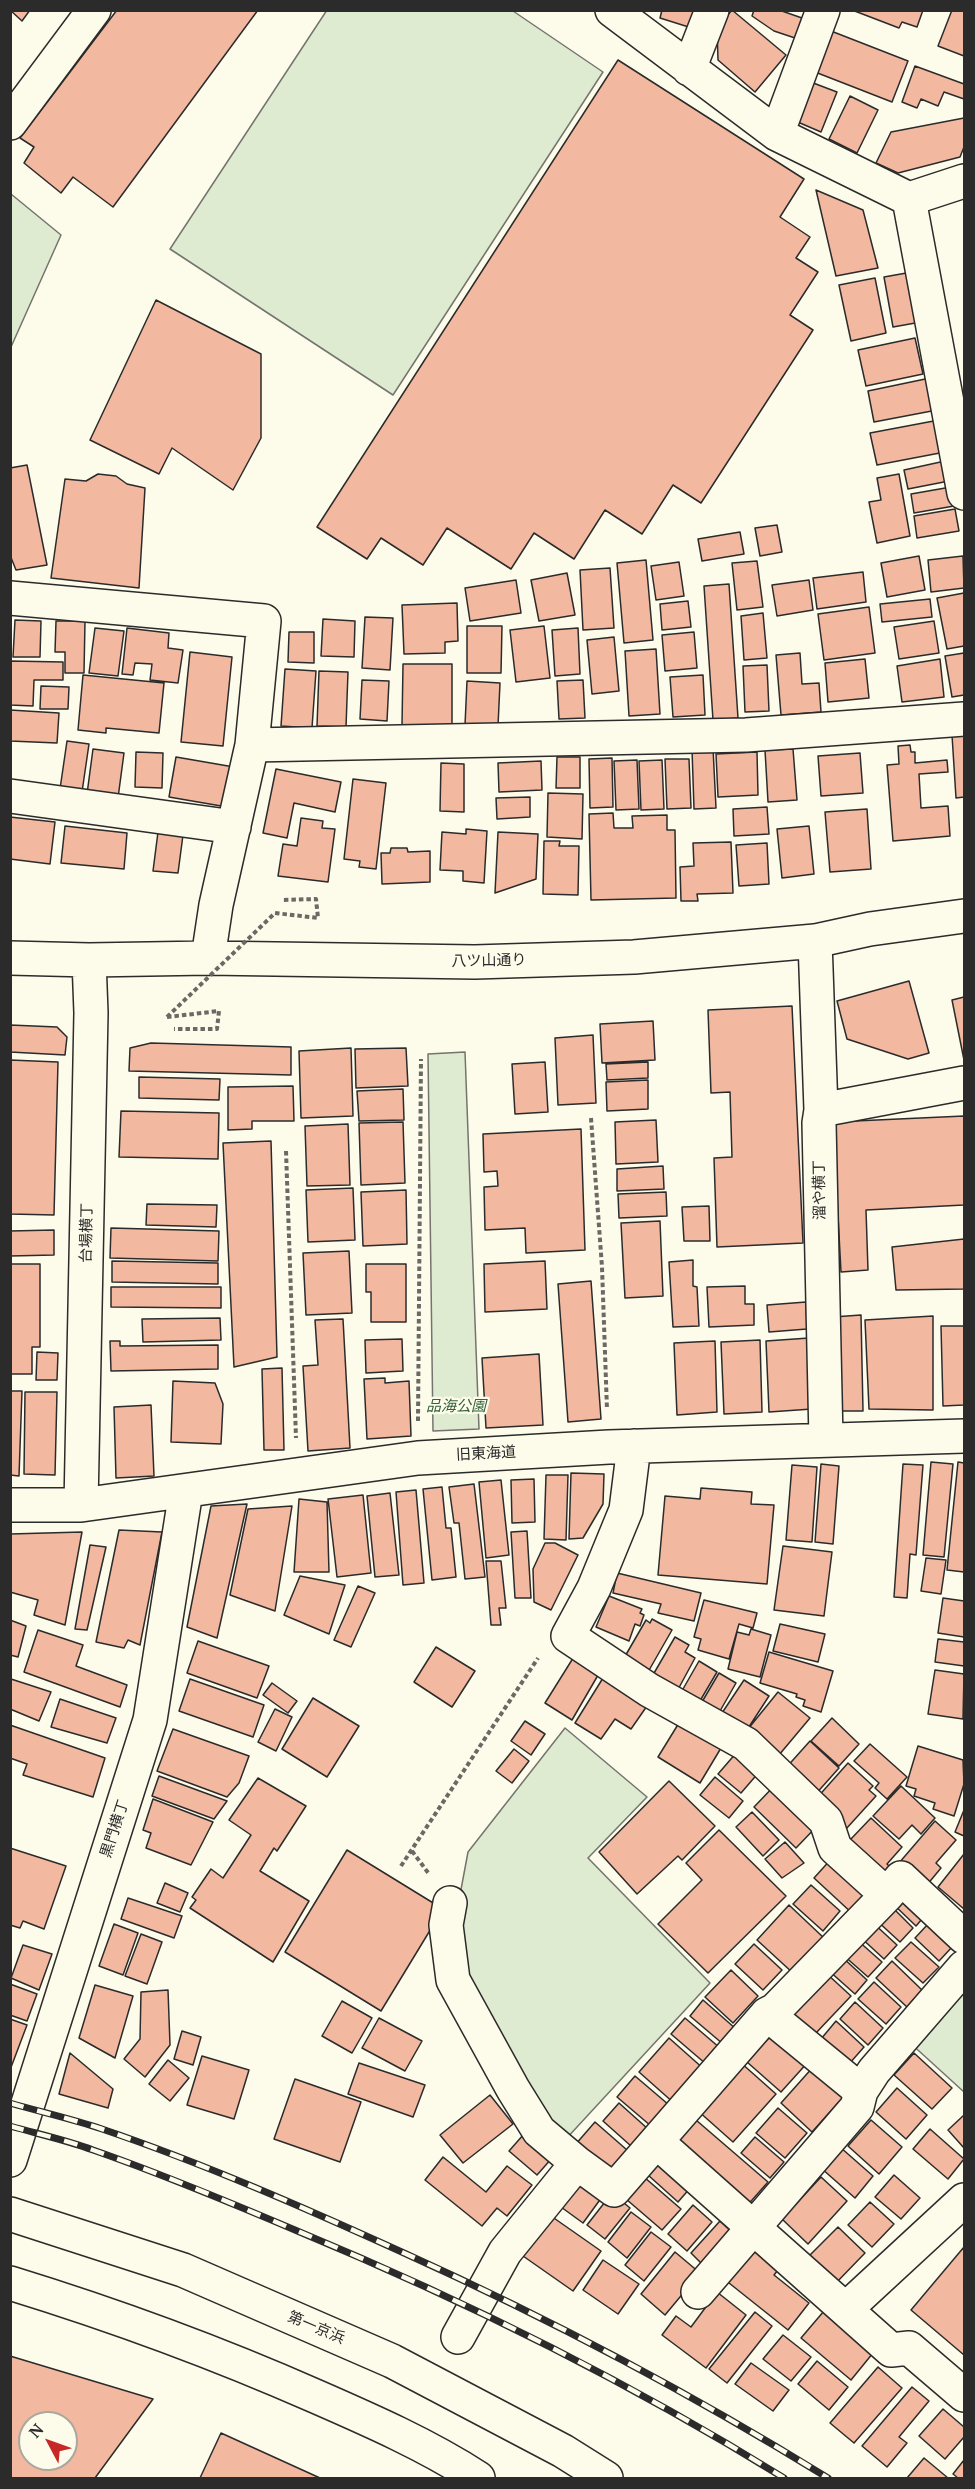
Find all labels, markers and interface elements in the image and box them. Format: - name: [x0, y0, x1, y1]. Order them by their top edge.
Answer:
- street label: 八ツ山通り: [451, 951, 527, 971]
- street label: 溜や横丁: [810, 1160, 830, 1220]
- street label: 台場横丁: [77, 1203, 97, 1263]
- park label: 品海公園: [426, 1398, 486, 1416]
- street label: 旧東海道: [456, 1443, 516, 1465]
- street label: 黒門横丁: [97, 1798, 133, 1860]
- street label: 第一京浜: [285, 2308, 347, 2348]
- north arrow: [18, 2411, 78, 2471]
- text: N: [24, 2419, 48, 2442]

